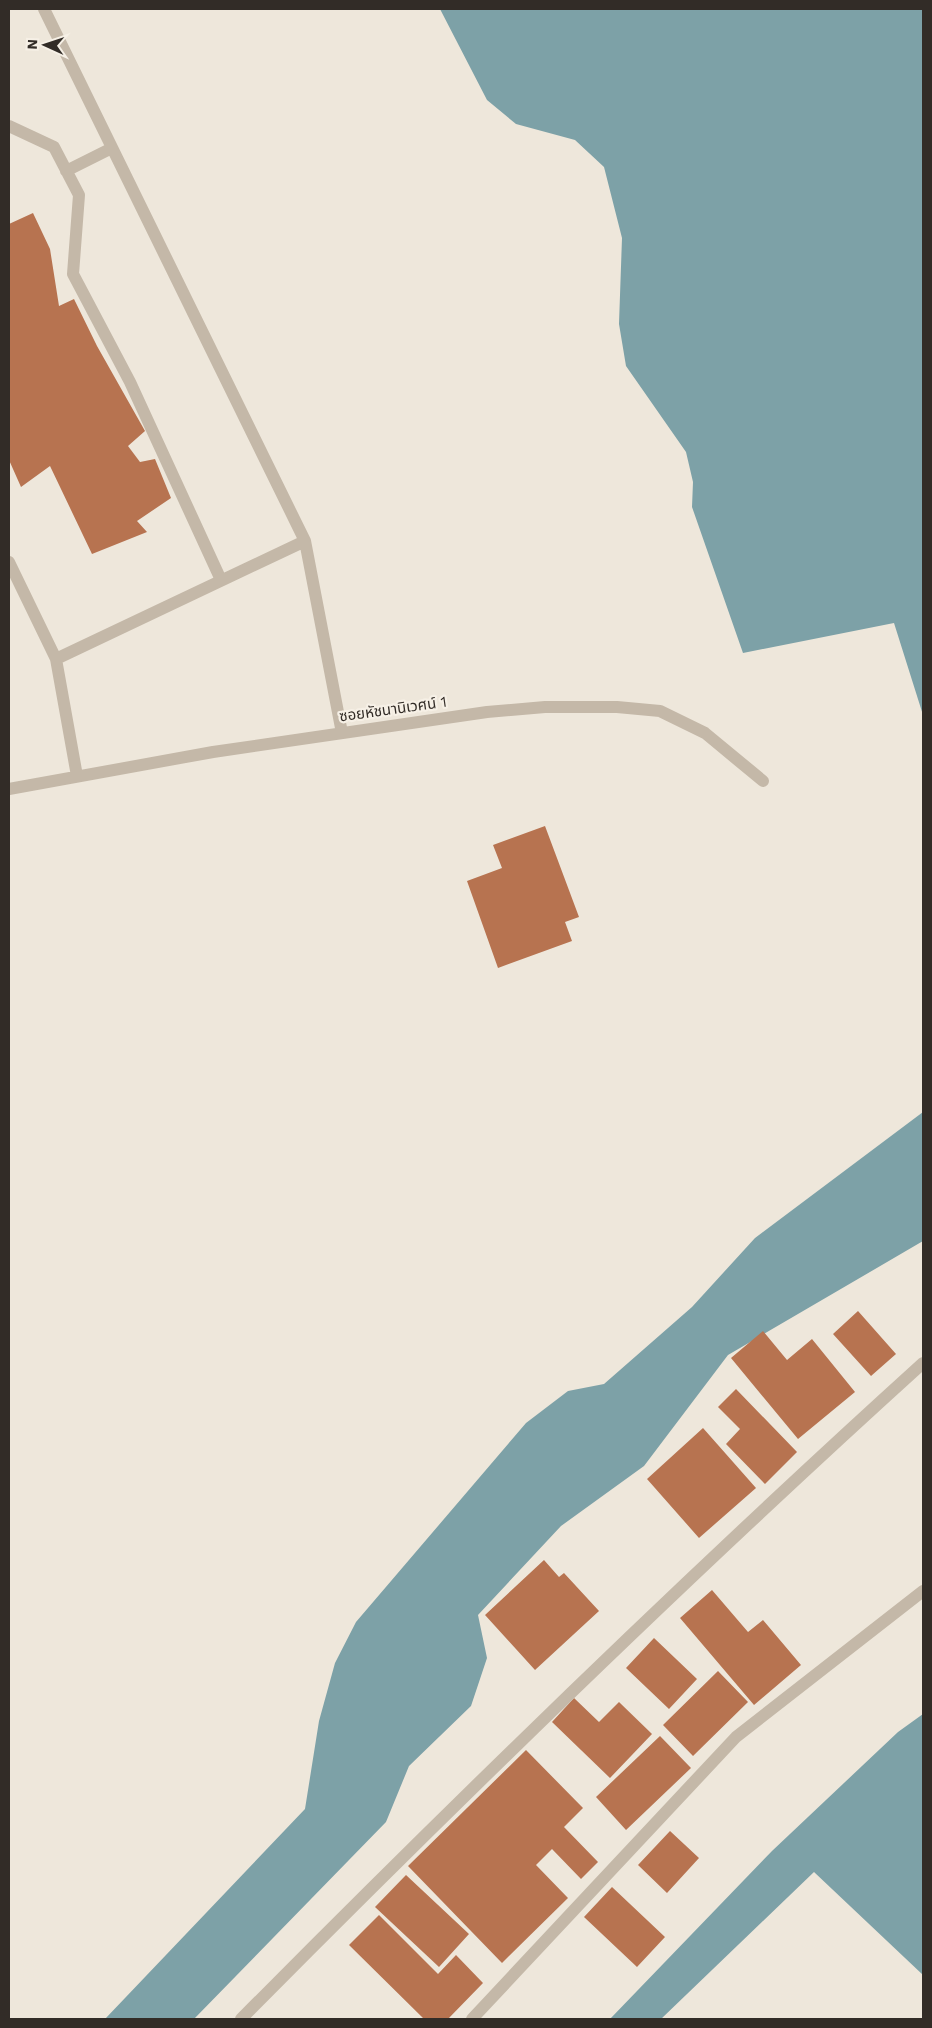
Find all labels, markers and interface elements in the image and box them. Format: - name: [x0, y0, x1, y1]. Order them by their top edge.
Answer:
- north arrow: [20, 20, 70, 70]
- text: N: [24, 39, 40, 50]
- street label: ซอยหัชนานิเวศน์ 1: [338, 693, 448, 725]

